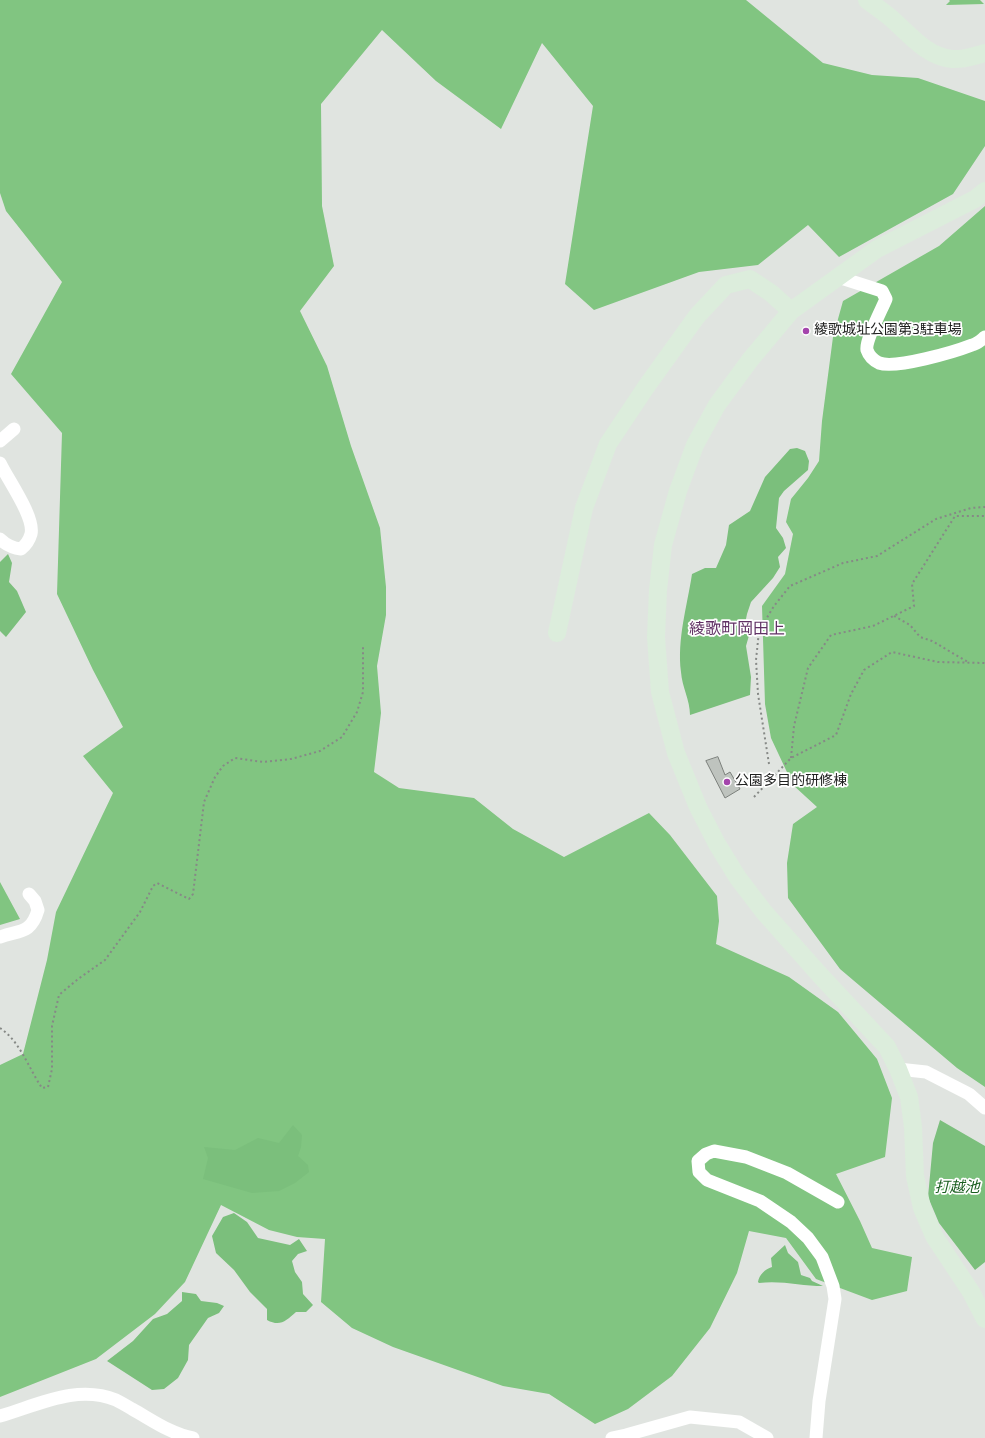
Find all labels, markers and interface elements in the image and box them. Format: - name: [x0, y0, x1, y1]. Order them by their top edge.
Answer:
- place label: 綾歌城址公園第3駐車場: [814, 323, 962, 339]
- marker: 綾歌城址公園第3駐車場: [801, 326, 811, 336]
- district label: 綾歌町岡田上: [689, 620, 785, 640]
- place label: 公園多目的研修棟: [735, 774, 847, 790]
- marker: 公園多目的研修棟: [722, 777, 732, 787]
- water label: 打越池: [935, 1179, 979, 1197]

